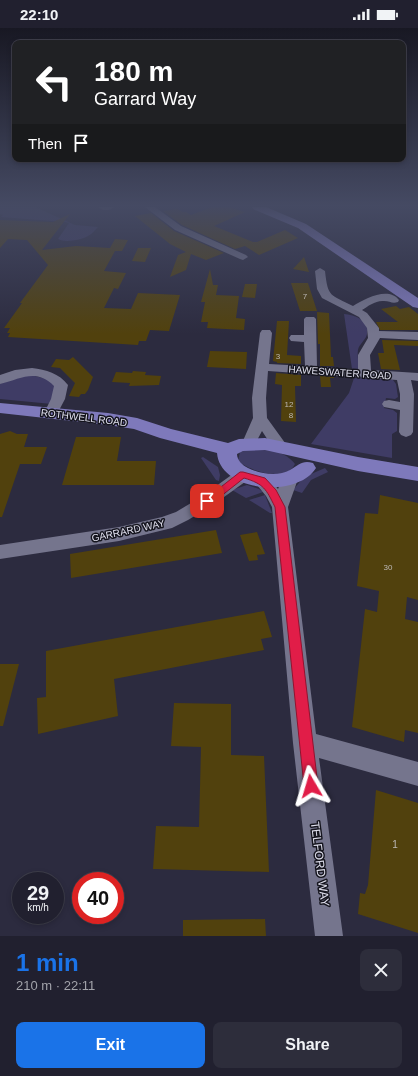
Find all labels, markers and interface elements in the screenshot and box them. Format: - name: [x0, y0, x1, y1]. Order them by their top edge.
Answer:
- text: 22:10: [20, 6, 58, 23]
- icon: left: [28, 56, 80, 108]
- text: 180 m: [94, 56, 173, 87]
- text: Garrard Way: [94, 89, 196, 109]
- icon: arrive: [70, 132, 92, 154]
- text: Then: [28, 135, 62, 152]
- house number: 7: [303, 292, 308, 301]
- house number: 3: [276, 352, 281, 361]
- street label: HAWESWATER ROAD: [288, 363, 392, 382]
- house number: 12: [285, 400, 294, 409]
- street label: ROTHWELL ROAD: [40, 407, 128, 428]
- house number: 8: [289, 411, 294, 420]
- pin: [190, 484, 224, 518]
- icon: arrive: [196, 490, 218, 512]
- street label: GARRARD WAY: [91, 517, 166, 544]
- house number: 30: [384, 563, 393, 572]
- position arrow: [290, 765, 332, 807]
- street label: TELFORD WAY: [308, 821, 332, 907]
- house number: 1: [392, 839, 398, 850]
- speed limit sign: 40: [72, 872, 124, 924]
- text: 29: [27, 882, 49, 904]
- text: km/h: [27, 902, 49, 913]
- text: 1 min: [16, 949, 79, 976]
- button: close: [360, 949, 402, 991]
- text: 210 m · 22:11: [16, 978, 95, 993]
- button: Exit: [16, 1022, 205, 1068]
- button: Share: [213, 1022, 402, 1068]

